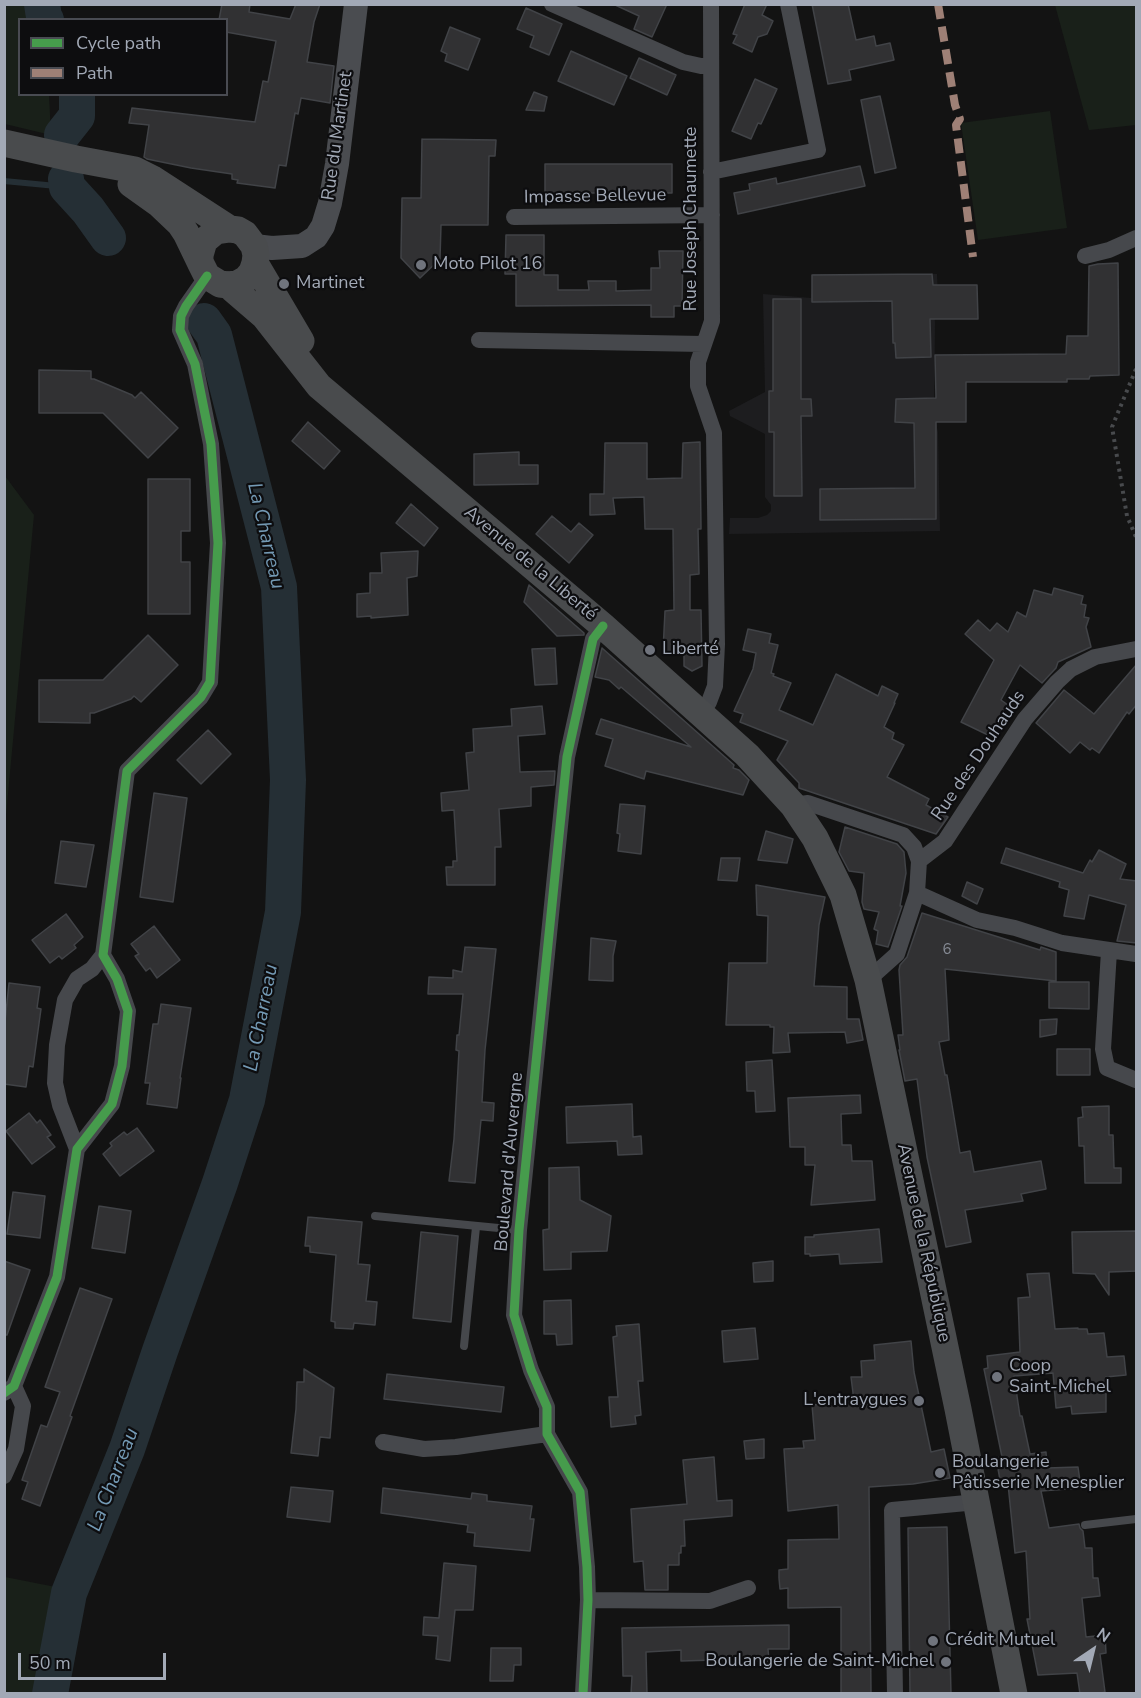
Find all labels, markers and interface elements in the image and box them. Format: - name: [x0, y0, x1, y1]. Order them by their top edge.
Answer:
- legend: [18, 18, 228, 96]
- text: Cycle path: [76, 31, 161, 55]
- text: Path: [76, 61, 113, 85]
- street label: Rue du Martinet: [318, 70, 358, 202]
- street label: Rue Joseph Chaumette: [681, 127, 703, 311]
- street label: Impasse Bellevue: [524, 185, 666, 209]
- place label: Moto Pilot 16: [433, 254, 542, 276]
- marker: Moto Pilot 16: [414, 258, 428, 272]
- place label: Martinet: [296, 273, 364, 295]
- marker: Martinet: [277, 277, 291, 291]
- water label: La Charreau: [241, 480, 289, 592]
- street label: Avenue de la Liberté: [459, 502, 601, 626]
- place label: Liberté: [662, 639, 719, 661]
- marker: Liberté: [643, 643, 657, 657]
- street label: Rue des Douhauds: [927, 687, 1031, 825]
- house number: 6: [943, 941, 951, 959]
- water label: La Charreau: [240, 962, 284, 1074]
- street label: Boulevard d'Auvergne: [491, 1071, 529, 1253]
- street label: Avenue de la République: [891, 1142, 955, 1344]
- place label: Coop Saint-Michel: [1009, 1356, 1111, 1398]
- marker: Coop Saint-Michel: [990, 1370, 1004, 1384]
- place label: L'entraygues: [803, 1390, 907, 1412]
- marker: L'entraygues: [912, 1394, 926, 1408]
- water label: La Charreau: [83, 1425, 145, 1535]
- place label: Boulangerie Pâtisserie Menesplier: [952, 1452, 1124, 1494]
- marker: Boulangerie Pâtisserie Menesplier: [933, 1466, 947, 1480]
- north arrow: [1063, 1620, 1123, 1680]
- text: N: [1092, 1623, 1115, 1648]
- place label: Crédit Mutuel: [945, 1630, 1055, 1652]
- marker: Crédit Mutuel: [926, 1634, 940, 1648]
- scale bar: [21, 1641, 170, 1679]
- text: 50 m: [29, 1651, 71, 1675]
- place label: Boulangerie de Saint-Michel: [705, 1651, 934, 1673]
- marker: Boulangerie de Saint-Michel: [939, 1655, 953, 1669]

